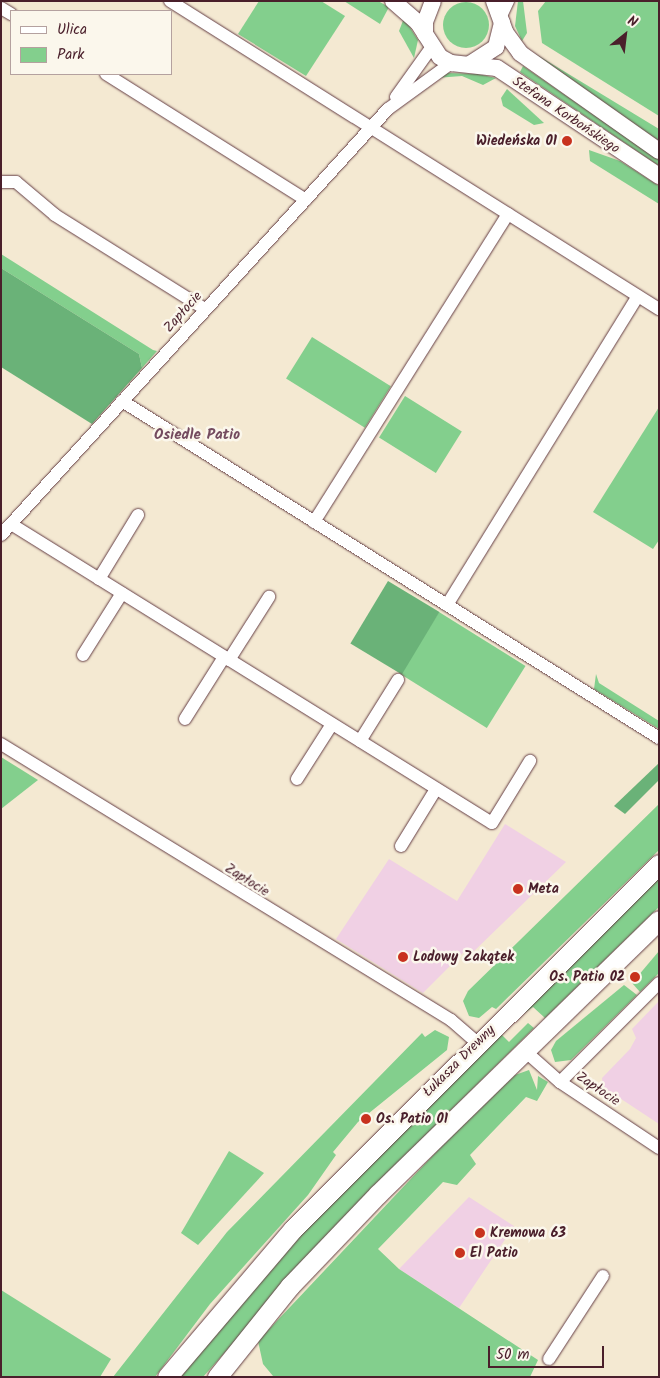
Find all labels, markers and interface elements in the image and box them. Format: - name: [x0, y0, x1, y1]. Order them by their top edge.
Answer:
- legend: [10, 10, 172, 75]
- north arrow: [600, 10, 650, 60]
- text: N: [623, 10, 641, 34]
- text: Ulica: [57, 18, 87, 42]
- text: Park: [57, 43, 84, 67]
- street label: Stefana Korbońskiego: [509, 73, 623, 157]
- place label: Wiedeńska 01: [476, 133, 557, 149]
- marker: Wiedeńska 01: [561, 135, 573, 147]
- street label: Zapłocie: [160, 288, 206, 336]
- district label: Osiedle Patio: [154, 427, 240, 445]
- street label: Zapłocie: [222, 860, 272, 900]
- place label: Meta: [528, 881, 559, 897]
- marker: Meta: [512, 883, 524, 895]
- place label: Lodowy Zakątek: [413, 949, 514, 965]
- marker: Lodowy Zakątek: [397, 951, 409, 963]
- place label: Os. Patio 02: [549, 969, 625, 985]
- marker: Os. Patio 02: [629, 971, 641, 983]
- street label: Łukasza Drewny: [420, 1022, 498, 1100]
- street label: Zapłocie: [573, 1068, 623, 1110]
- place label: Os. Patio 01: [376, 1111, 448, 1127]
- marker: Os. Patio 01: [360, 1113, 372, 1125]
- place label: Kremowa 63: [490, 1225, 566, 1241]
- marker: Kremowa 63: [474, 1227, 486, 1239]
- place label: El Patio: [470, 1245, 518, 1261]
- marker: El Patio: [454, 1247, 466, 1259]
- scale bar: [490, 1336, 606, 1368]
- text: 50 m: [496, 1343, 530, 1367]

